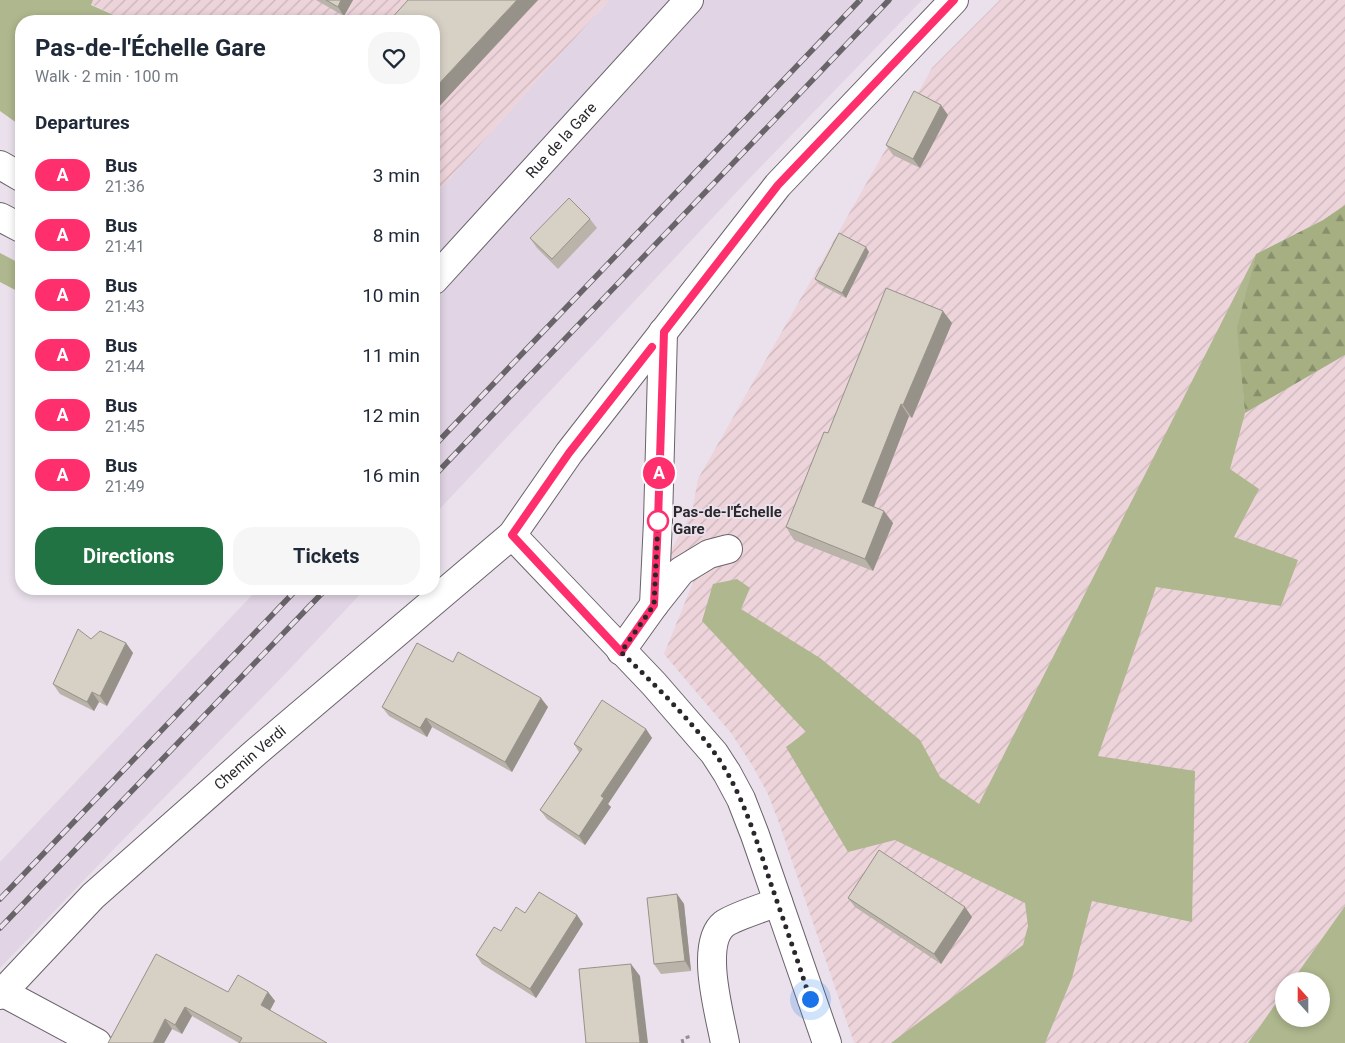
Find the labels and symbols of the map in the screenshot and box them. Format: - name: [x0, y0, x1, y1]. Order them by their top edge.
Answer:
- street label: Rue de la Gare: [522, 99, 600, 182]
- line badge: A: [643, 457, 675, 489]
- place label: Pas-de-l'Échelle Gare: [673, 503, 782, 538]
- marker: Pas-de-l'Échelle Gare: [647, 510, 669, 532]
- street label: Chemin Verdi: [210, 722, 290, 794]
- north arrow: [1275, 972, 1330, 1028]
- your location: [798, 987, 823, 1012]

